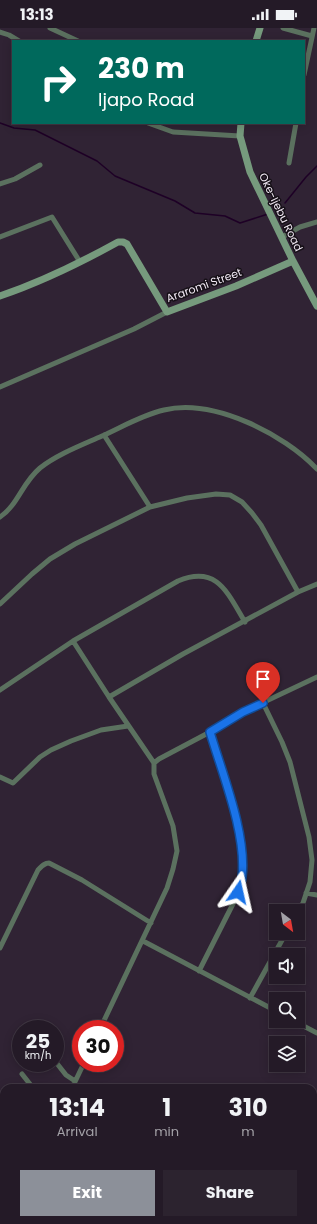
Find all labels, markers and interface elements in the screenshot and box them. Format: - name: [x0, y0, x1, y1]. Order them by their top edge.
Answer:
- text: 13:13: [20, 4, 54, 25]
- text: 230 m: [98, 49, 185, 88]
- icon: right: [32, 56, 84, 108]
- text: Ijapo Road: [98, 87, 194, 112]
- street label: Oke-Ijebu Road: [255, 170, 307, 254]
- street label: Araromi Street: [164, 264, 244, 306]
- pin: [246, 662, 280, 703]
- icon: arrive: [252, 668, 274, 690]
- position arrow: [217, 871, 259, 913]
- north arrow: [269, 904, 305, 940]
- map controls: [269, 904, 305, 1072]
- button: sound: [269, 948, 305, 984]
- button: search: [269, 992, 305, 1028]
- speed limit sign: 30: [72, 1020, 124, 1072]
- text: 25: [26, 1027, 50, 1055]
- button: layers: [269, 1036, 305, 1072]
- text: km/h: [25, 1048, 51, 1063]
- text: 13:14: [49, 1091, 105, 1124]
- text: 1: [162, 1091, 171, 1124]
- text: 310: [228, 1091, 268, 1124]
- text: Arrival: [57, 1122, 98, 1141]
- text: min: [154, 1122, 179, 1141]
- text: m: [241, 1122, 255, 1141]
- button: Exit: [20, 1170, 155, 1216]
- button: Share: [163, 1170, 297, 1216]

